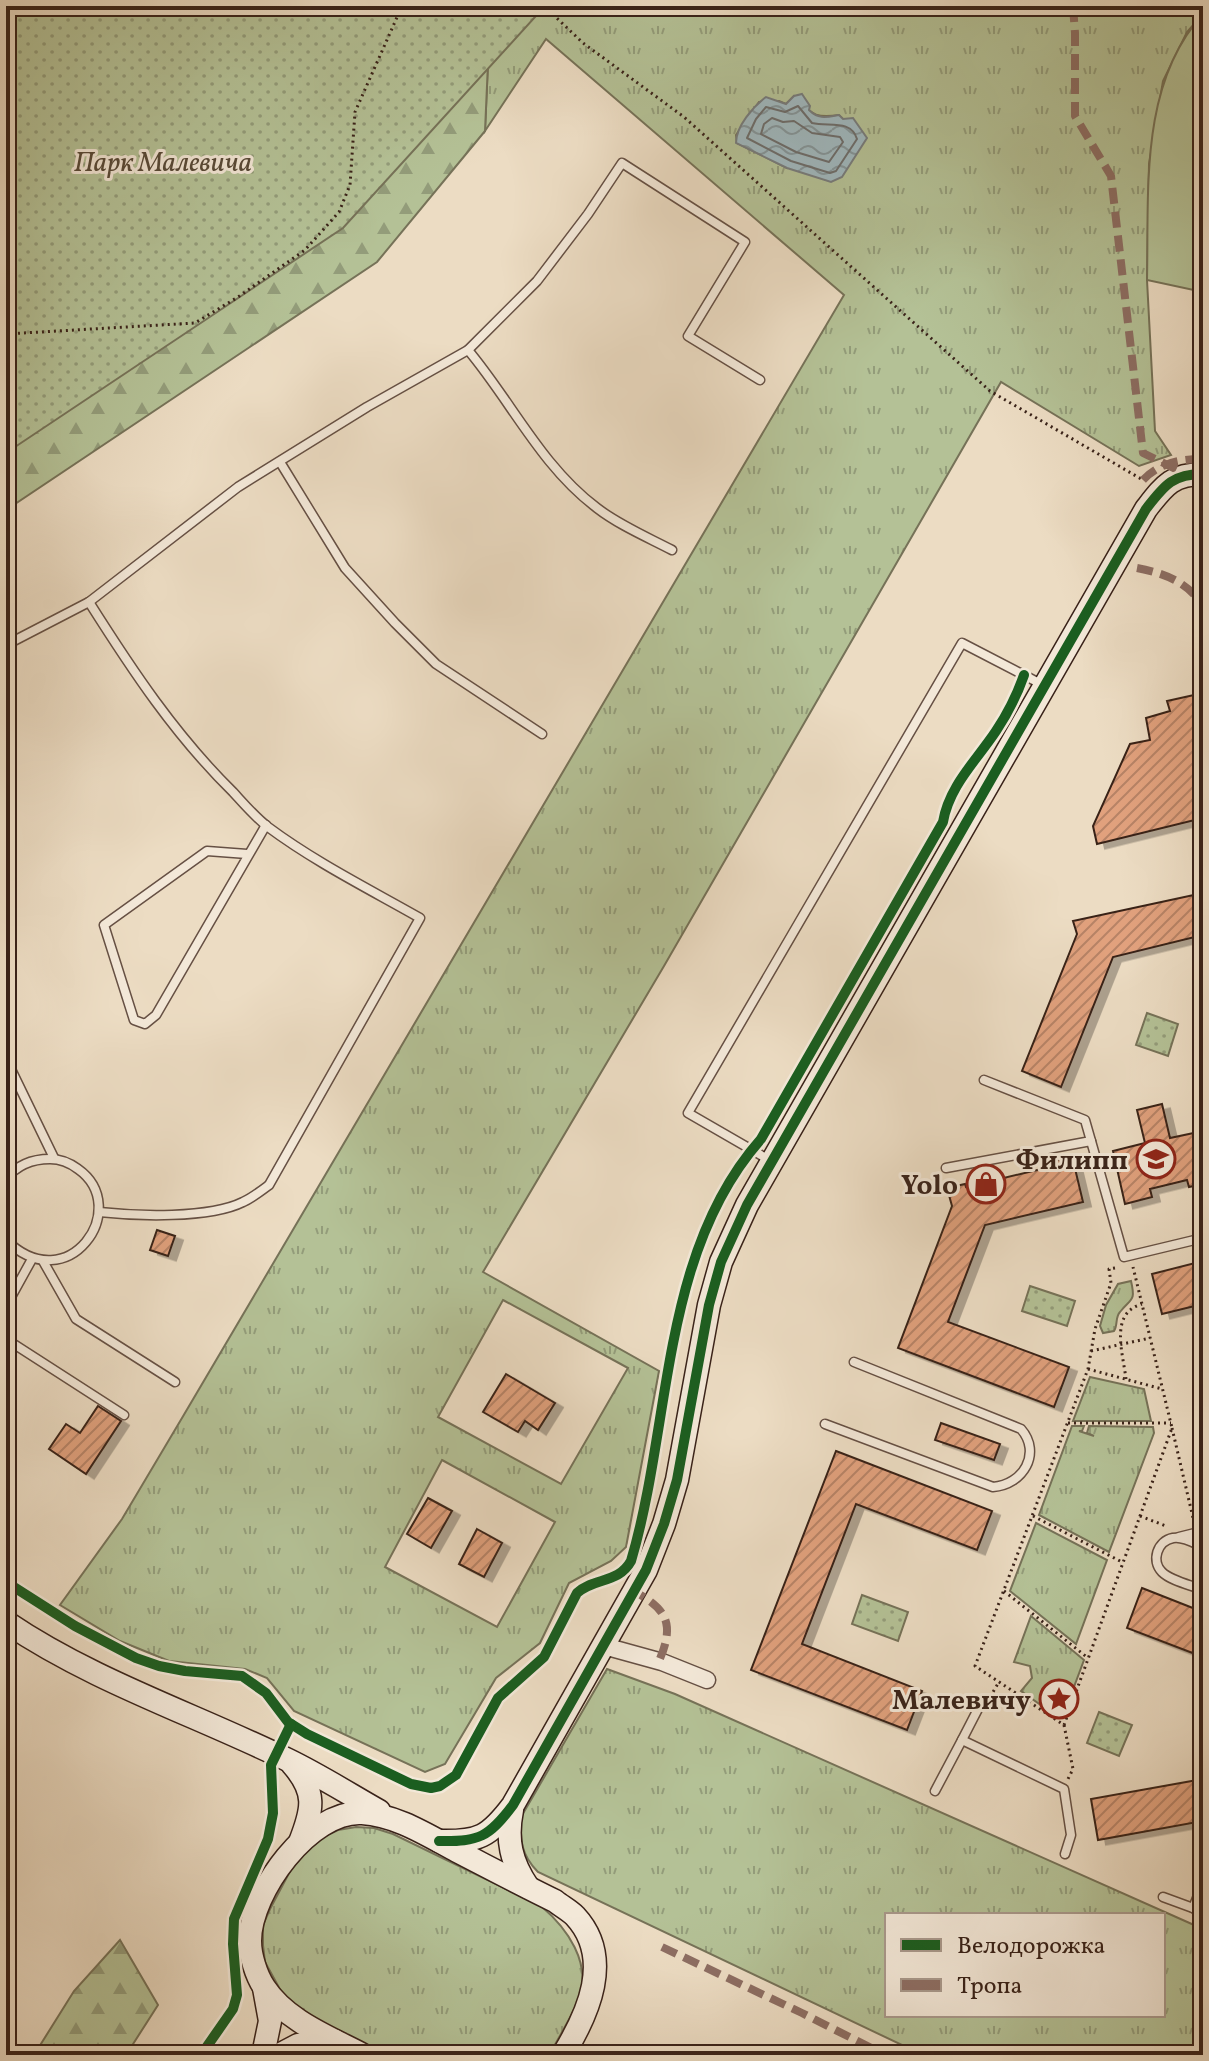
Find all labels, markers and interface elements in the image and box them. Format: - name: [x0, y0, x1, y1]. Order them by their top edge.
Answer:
- park label: Парк Малевича: [74, 144, 252, 183]
- school or university icon: Филипп: [1135, 1138, 1177, 1180]
- place label: Филипп: [1015, 1142, 1128, 1181]
- shop icon: Yolo: [965, 1163, 1007, 1205]
- place label: Yolo: [901, 1167, 958, 1206]
- place icon: Малевичу: [1038, 1678, 1080, 1720]
- place label: Малевичу: [892, 1682, 1031, 1721]
- legend: [885, 1913, 1165, 2017]
- text: Велодорожка: [957, 1930, 1105, 1964]
- text: Тропа: [957, 1970, 1023, 2004]

